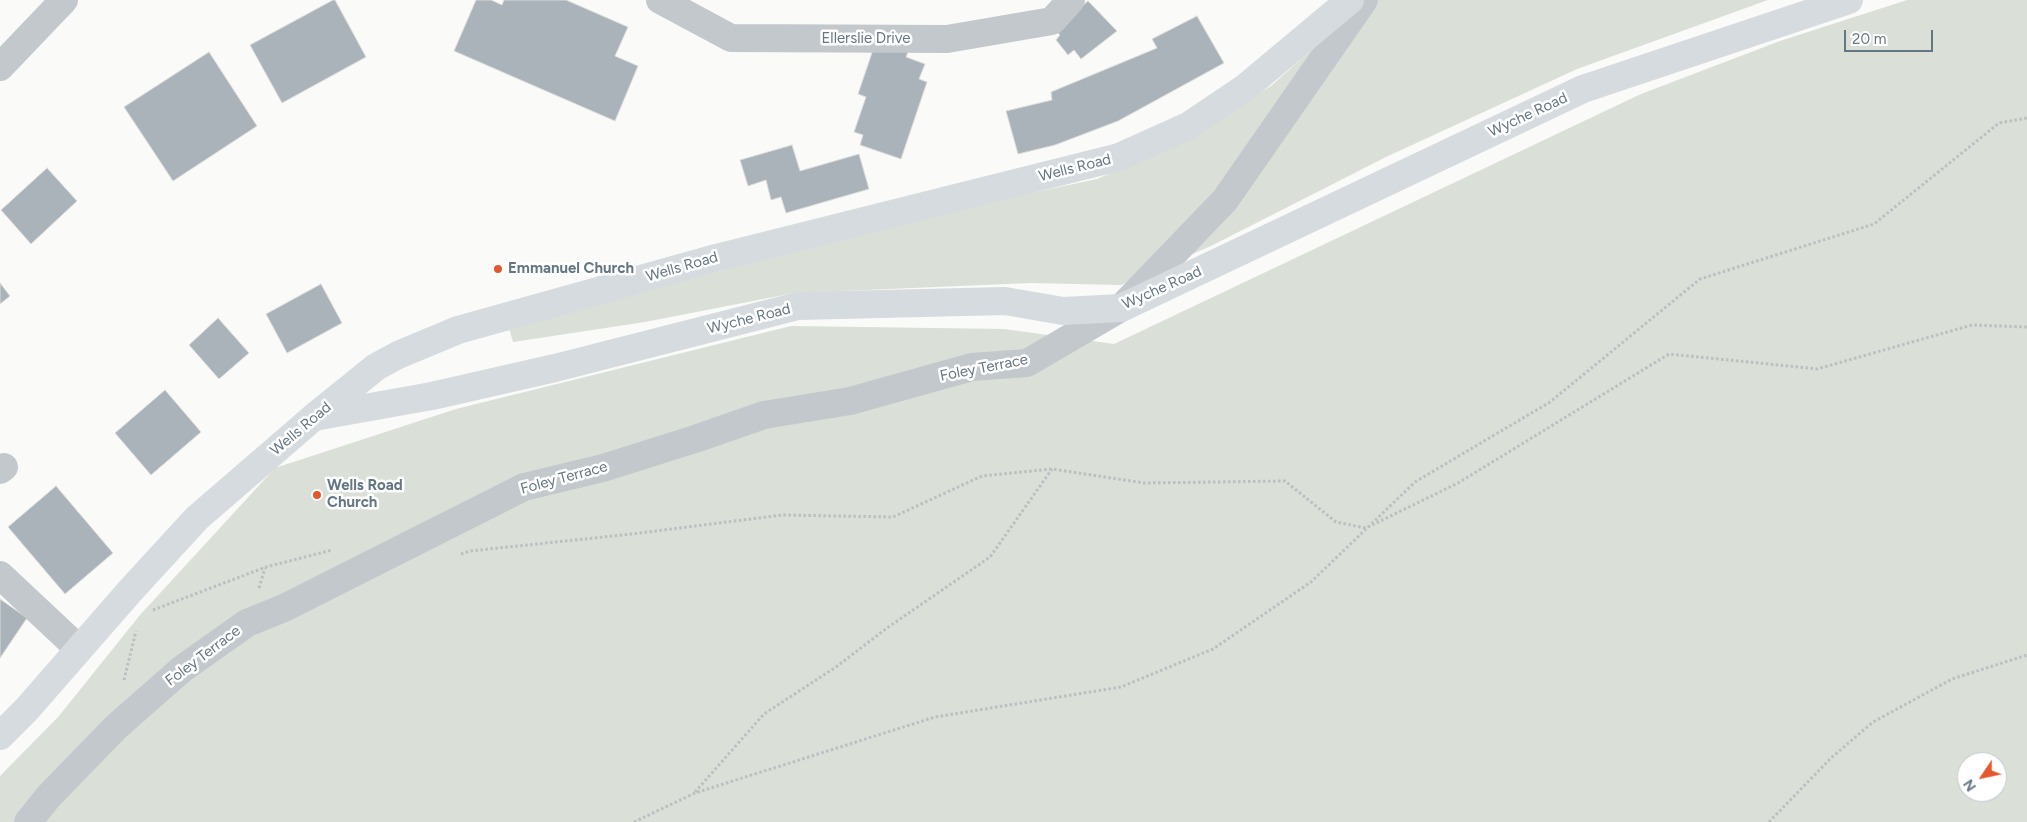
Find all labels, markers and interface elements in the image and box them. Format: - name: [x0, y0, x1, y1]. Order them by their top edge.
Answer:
- scale bar: [1847, 20, 1936, 52]
- street label: Ellerslie Drive: [821, 30, 911, 48]
- text: 20 m: [1852, 30, 1886, 48]
- street label: Wyche Road: [1486, 89, 1570, 141]
- street label: Wells Road: [1037, 150, 1113, 186]
- street label: Wells Road: [644, 248, 720, 286]
- place label: Emmanuel Church: [508, 260, 634, 278]
- street label: Wyche Road: [1120, 262, 1204, 314]
- marker: Emmanuel Church: [492, 263, 504, 275]
- street label: Wyche Road: [706, 300, 792, 338]
- street label: Foley Terrace: [938, 351, 1030, 385]
- street label: Wells Road: [267, 398, 335, 460]
- street label: Foley Terrace: [519, 458, 609, 498]
- place label: Wells Road Church: [327, 477, 403, 512]
- marker: Wells Road Church: [311, 489, 323, 501]
- street label: Foley Terrace: [162, 622, 244, 690]
- north arrow: [1957, 752, 2007, 802]
- text: N: [1960, 776, 1980, 794]

